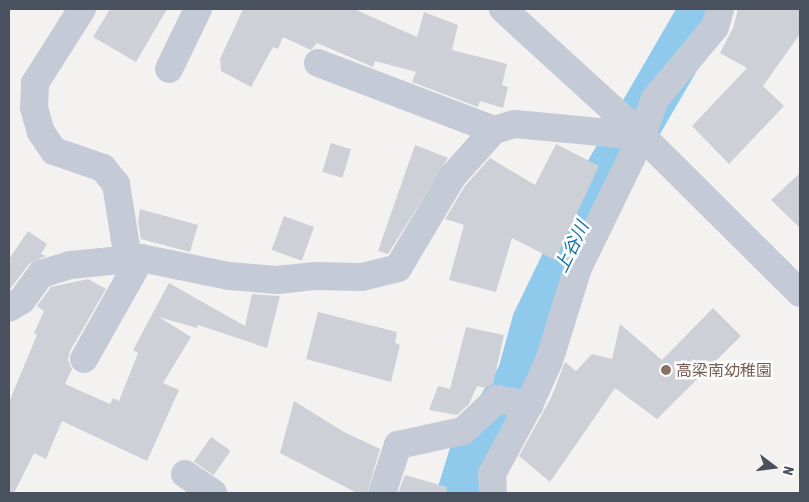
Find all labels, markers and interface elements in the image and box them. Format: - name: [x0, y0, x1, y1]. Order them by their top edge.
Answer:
- water label: 上谷川: [550, 218, 594, 276]
- place label: 高梁南幼稚園: [676, 360, 772, 380]
- marker: 高梁南幼稚園: [660, 364, 672, 376]
- north arrow: [749, 442, 799, 492]
- text: N: [780, 465, 797, 477]

